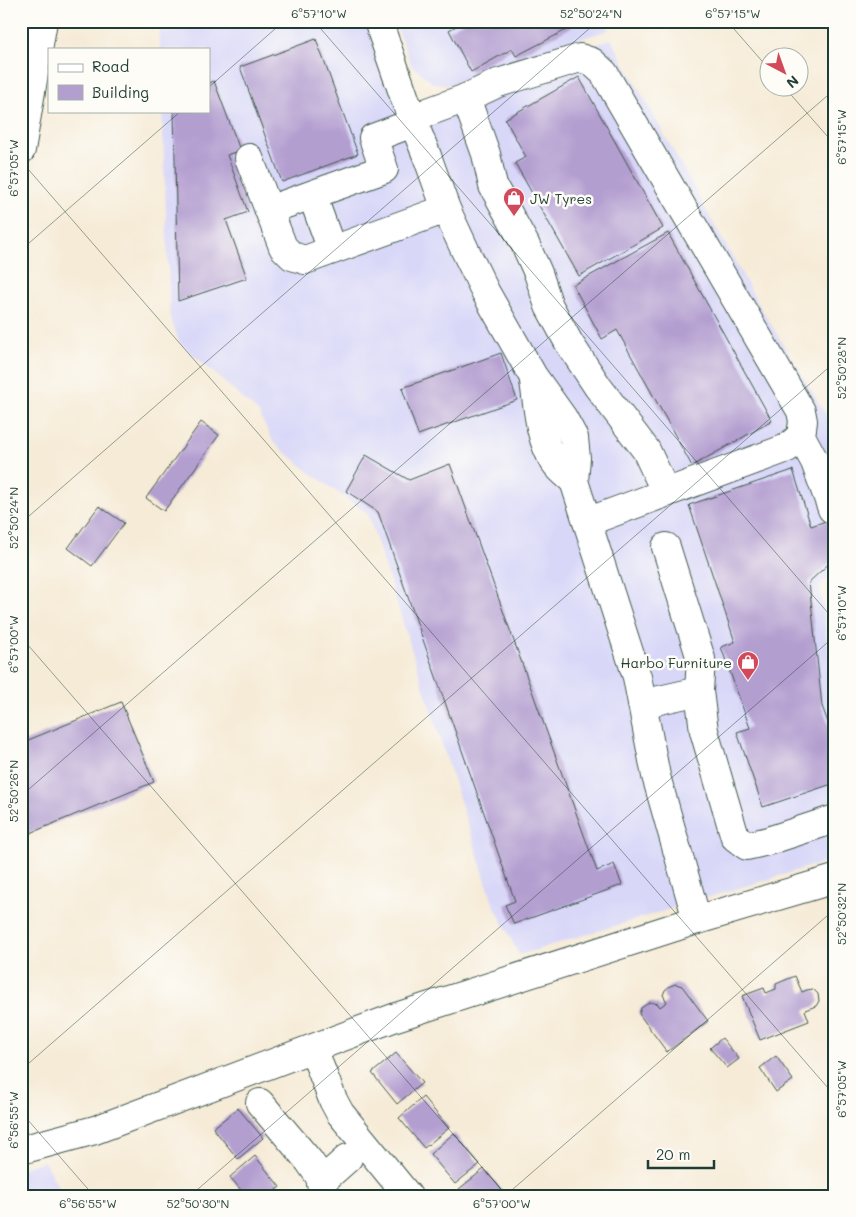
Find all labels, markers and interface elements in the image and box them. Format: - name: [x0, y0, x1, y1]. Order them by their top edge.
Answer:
- text: 6°57'10"W: [291, 5, 347, 21]
- text: 52°50'24"N: [560, 5, 622, 21]
- text: 6°57'15"W: [705, 5, 761, 21]
- legend: [48, 48, 210, 112]
- north arrow: [758, 48, 808, 98]
- text: Road: [92, 56, 129, 76]
- text: N: [783, 72, 803, 93]
- text: Building: [92, 82, 149, 102]
- text: 6°57'15"W: [833, 109, 849, 165]
- text: 6°57'05"W: [5, 139, 21, 197]
- shop icon: JW Tyres: [502, 186, 526, 217]
- place label: JW Tyres: [530, 189, 592, 208]
- text: 52°50'28"N: [833, 337, 849, 399]
- text: 52°50'24"N: [5, 487, 21, 549]
- text: 6°57'10"W: [833, 585, 849, 641]
- text: 6°57'00"W: [5, 615, 21, 673]
- shop icon: Harbo Furniture: [736, 650, 760, 681]
- place label: Harbo Furniture: [621, 653, 732, 672]
- text: 52°50'26"N: [5, 760, 21, 822]
- text: 52°50'32"N: [833, 883, 849, 945]
- text: 6°57'05"W: [833, 1060, 849, 1118]
- text: 6°56'55"W: [5, 1091, 21, 1149]
- scale bar: [648, 1137, 715, 1169]
- text: 20 m: [656, 1144, 690, 1164]
- text: 6°56'55"W: [59, 1195, 117, 1211]
- text: 52°50'30"N: [167, 1195, 229, 1211]
- text: 6°57'00"W: [473, 1195, 531, 1211]

